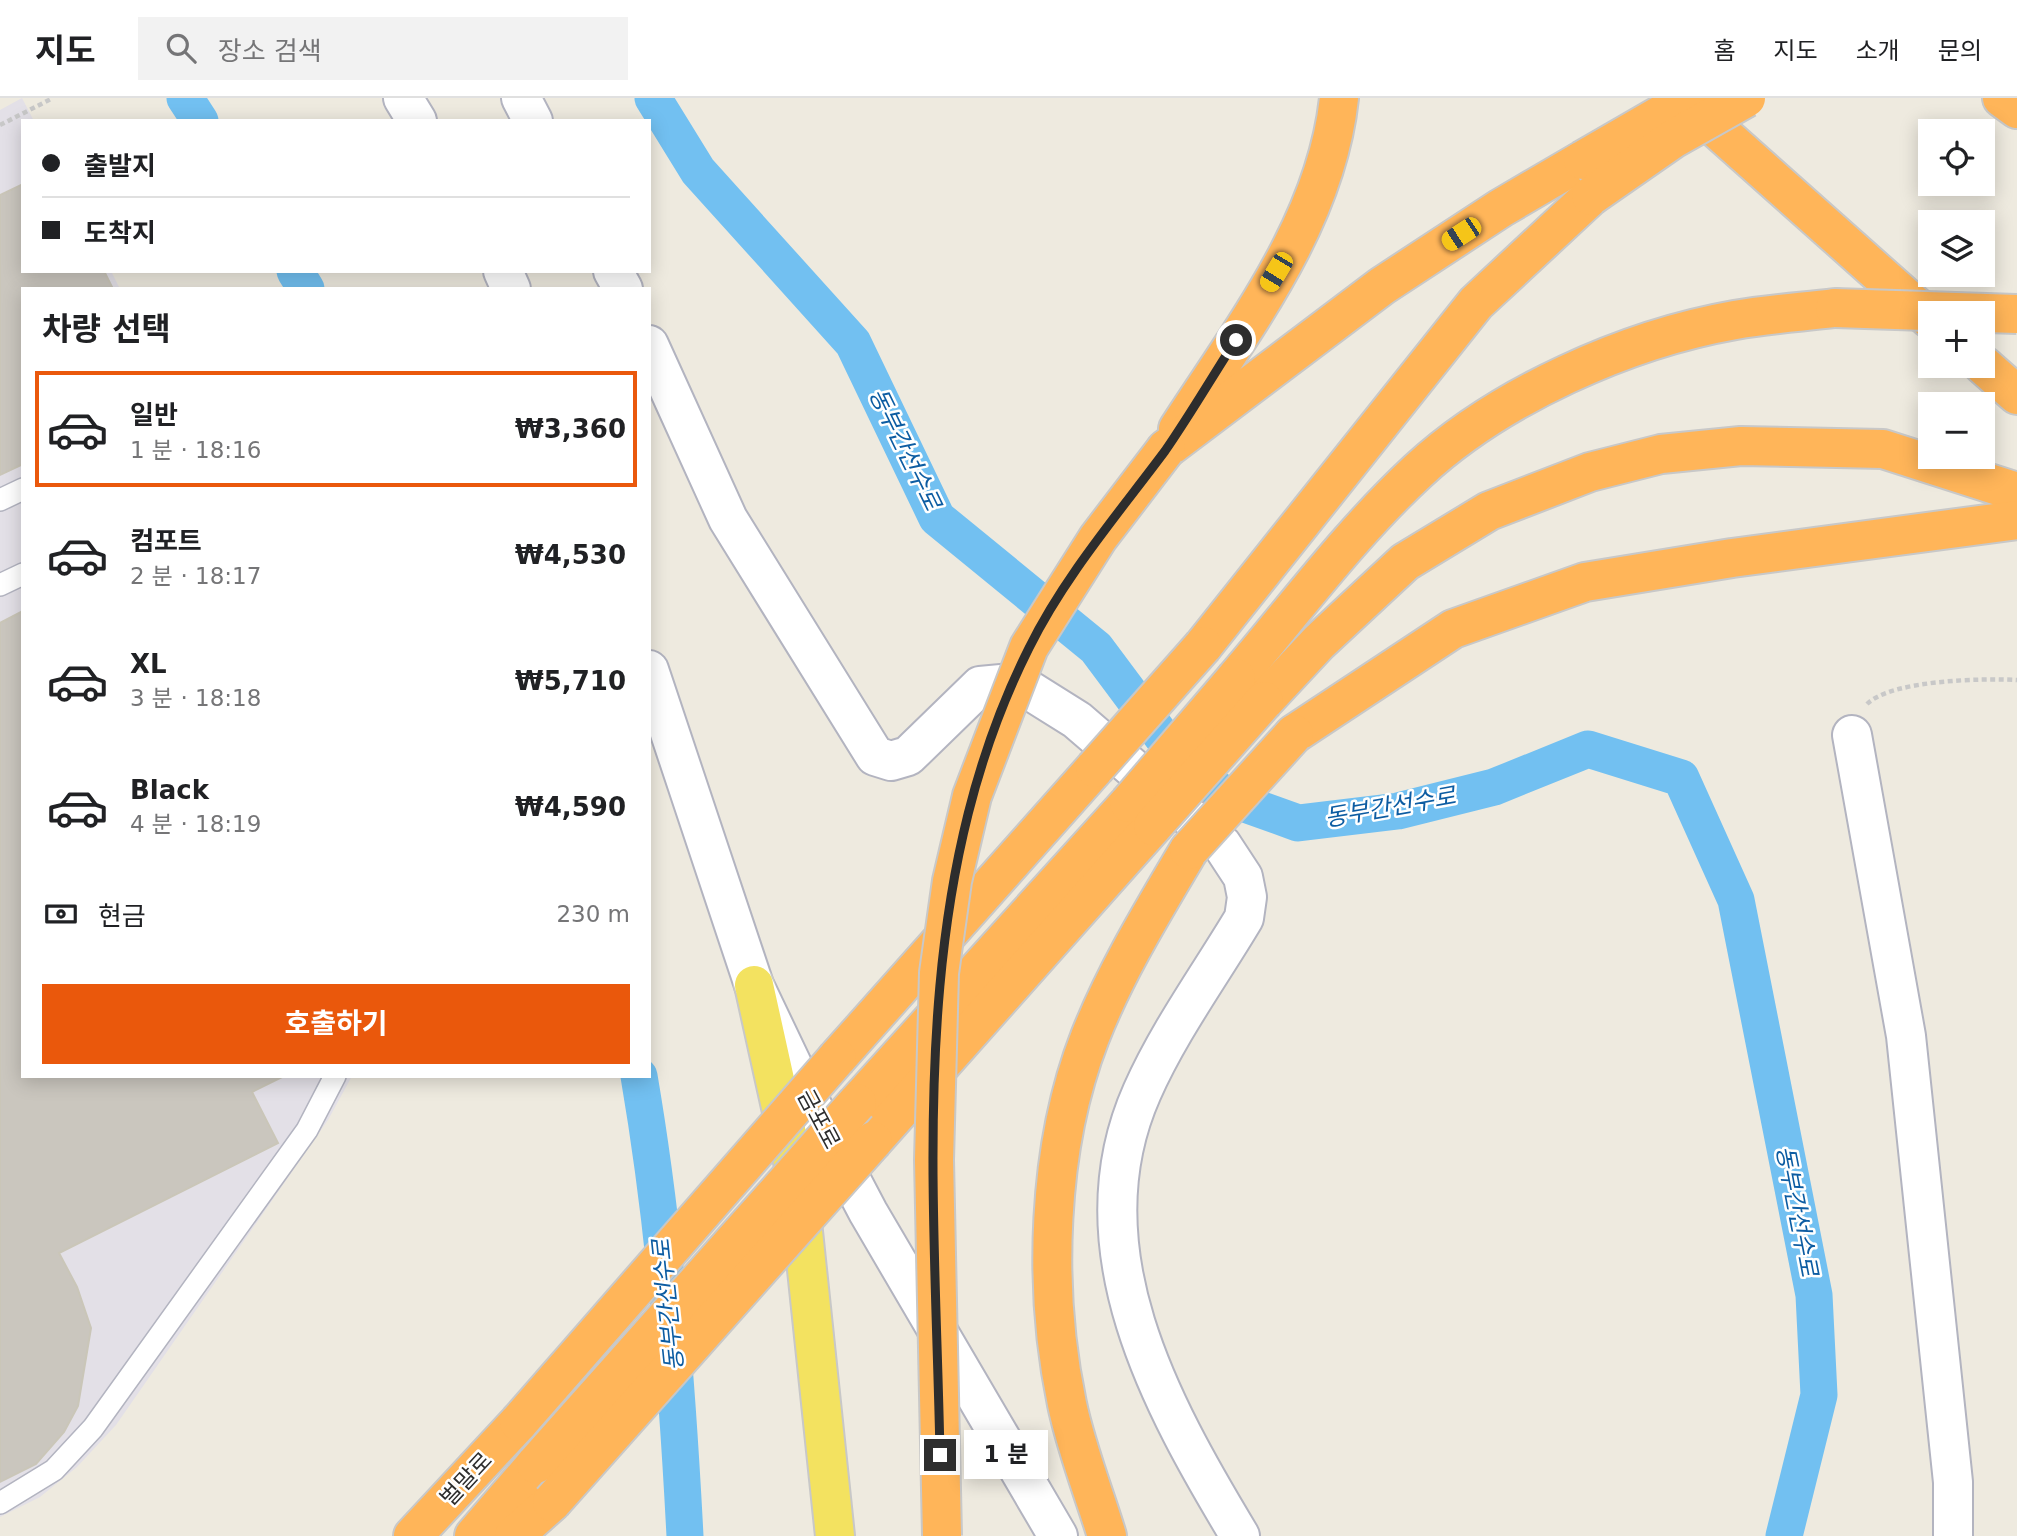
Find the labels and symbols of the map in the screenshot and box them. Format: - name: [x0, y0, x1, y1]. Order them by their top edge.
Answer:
- car: [1438, 214, 1485, 254]
- car: [1257, 249, 1296, 295]
- route start: [1220, 324, 1252, 356]
- water label: 동부간선수로: [863, 383, 947, 515]
- water label: 동부간선수로: [1322, 782, 1459, 832]
- street label: 금포로: [793, 1085, 845, 1153]
- water label: 동부간선수로: [1771, 1143, 1824, 1280]
- water label: 동부간선수로: [647, 1237, 689, 1372]
- callout: 1 분: [964, 1430, 1048, 1480]
- route end: [924, 1439, 956, 1471]
- street label: 벌말로: [435, 1447, 497, 1511]

